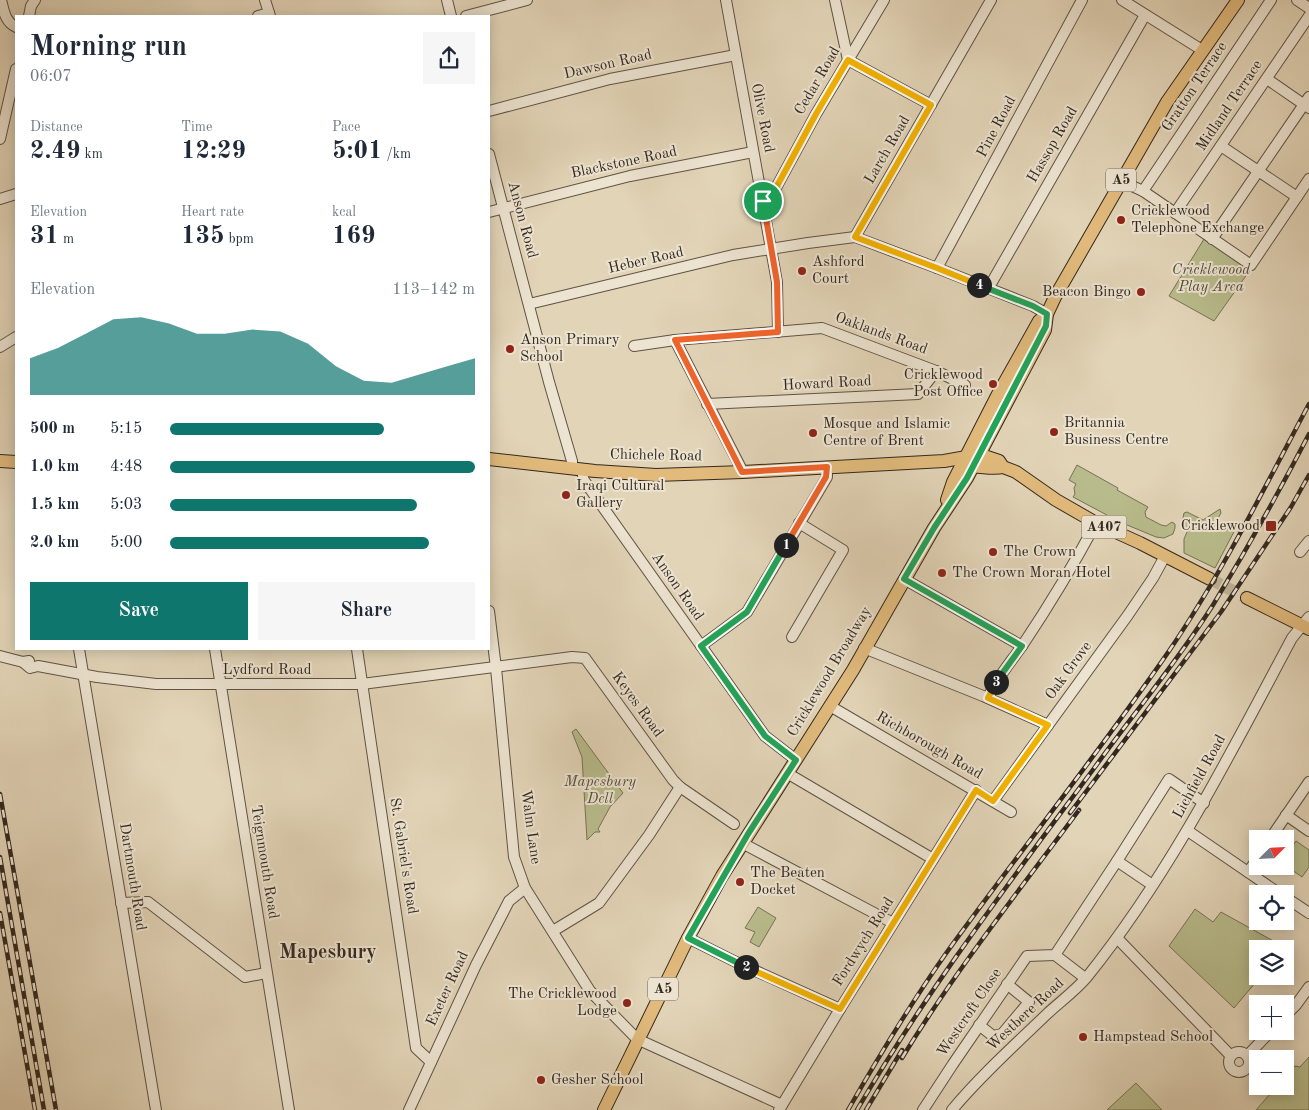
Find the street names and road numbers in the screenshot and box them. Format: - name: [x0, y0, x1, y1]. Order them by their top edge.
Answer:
- street label: Gratton Terrace: [1160, 39, 1230, 134]
- street label: Cedar Road: [793, 44, 844, 118]
- street label: Dawson Road: [562, 48, 654, 82]
- street label: Midland Terrace: [1194, 58, 1266, 154]
- street label: Olive Road: [748, 82, 776, 154]
- street label: Pine Road: [975, 94, 1019, 160]
- street label: Hassop Road: [1025, 104, 1081, 186]
- street label: Larch Road: [863, 113, 914, 187]
- street label: Blackstone Road: [570, 144, 679, 182]
- road number: A5: [1106, 168, 1136, 192]
- street label: Anson Road: [505, 180, 540, 260]
- street label: Heber Road: [607, 245, 685, 277]
- street label: Oaklands Road: [833, 310, 929, 358]
- street label: Howard Road: [782, 374, 872, 394]
- street label: Chichele Road: [610, 448, 703, 464]
- road number: A407: [1082, 516, 1126, 538]
- street label: Anson Road: [648, 550, 706, 624]
- street label: Cricklewood Broadway: [785, 604, 875, 740]
- street label: Oak Grove: [1043, 639, 1095, 703]
- street label: Lydford Road: [222, 663, 312, 678]
- street label: Keyes Road: [608, 670, 666, 740]
- street label: Richborough Road: [873, 709, 985, 783]
- street label: Lichfield Road: [1171, 732, 1229, 821]
- street label: Walm Lane: [517, 789, 543, 865]
- street label: St. Gabriel's Road: [386, 797, 420, 915]
- street label: Teignmouth Road: [248, 804, 280, 920]
- street label: Dartmouth Road: [116, 822, 148, 932]
- street label: Fordwych Road: [831, 895, 897, 989]
- street label: Exeter Road: [424, 949, 472, 1029]
- street label: Westcroft Close: [935, 966, 1005, 1060]
- street label: Westbere Road: [985, 976, 1067, 1054]
- road number: A5: [648, 978, 678, 1001]

